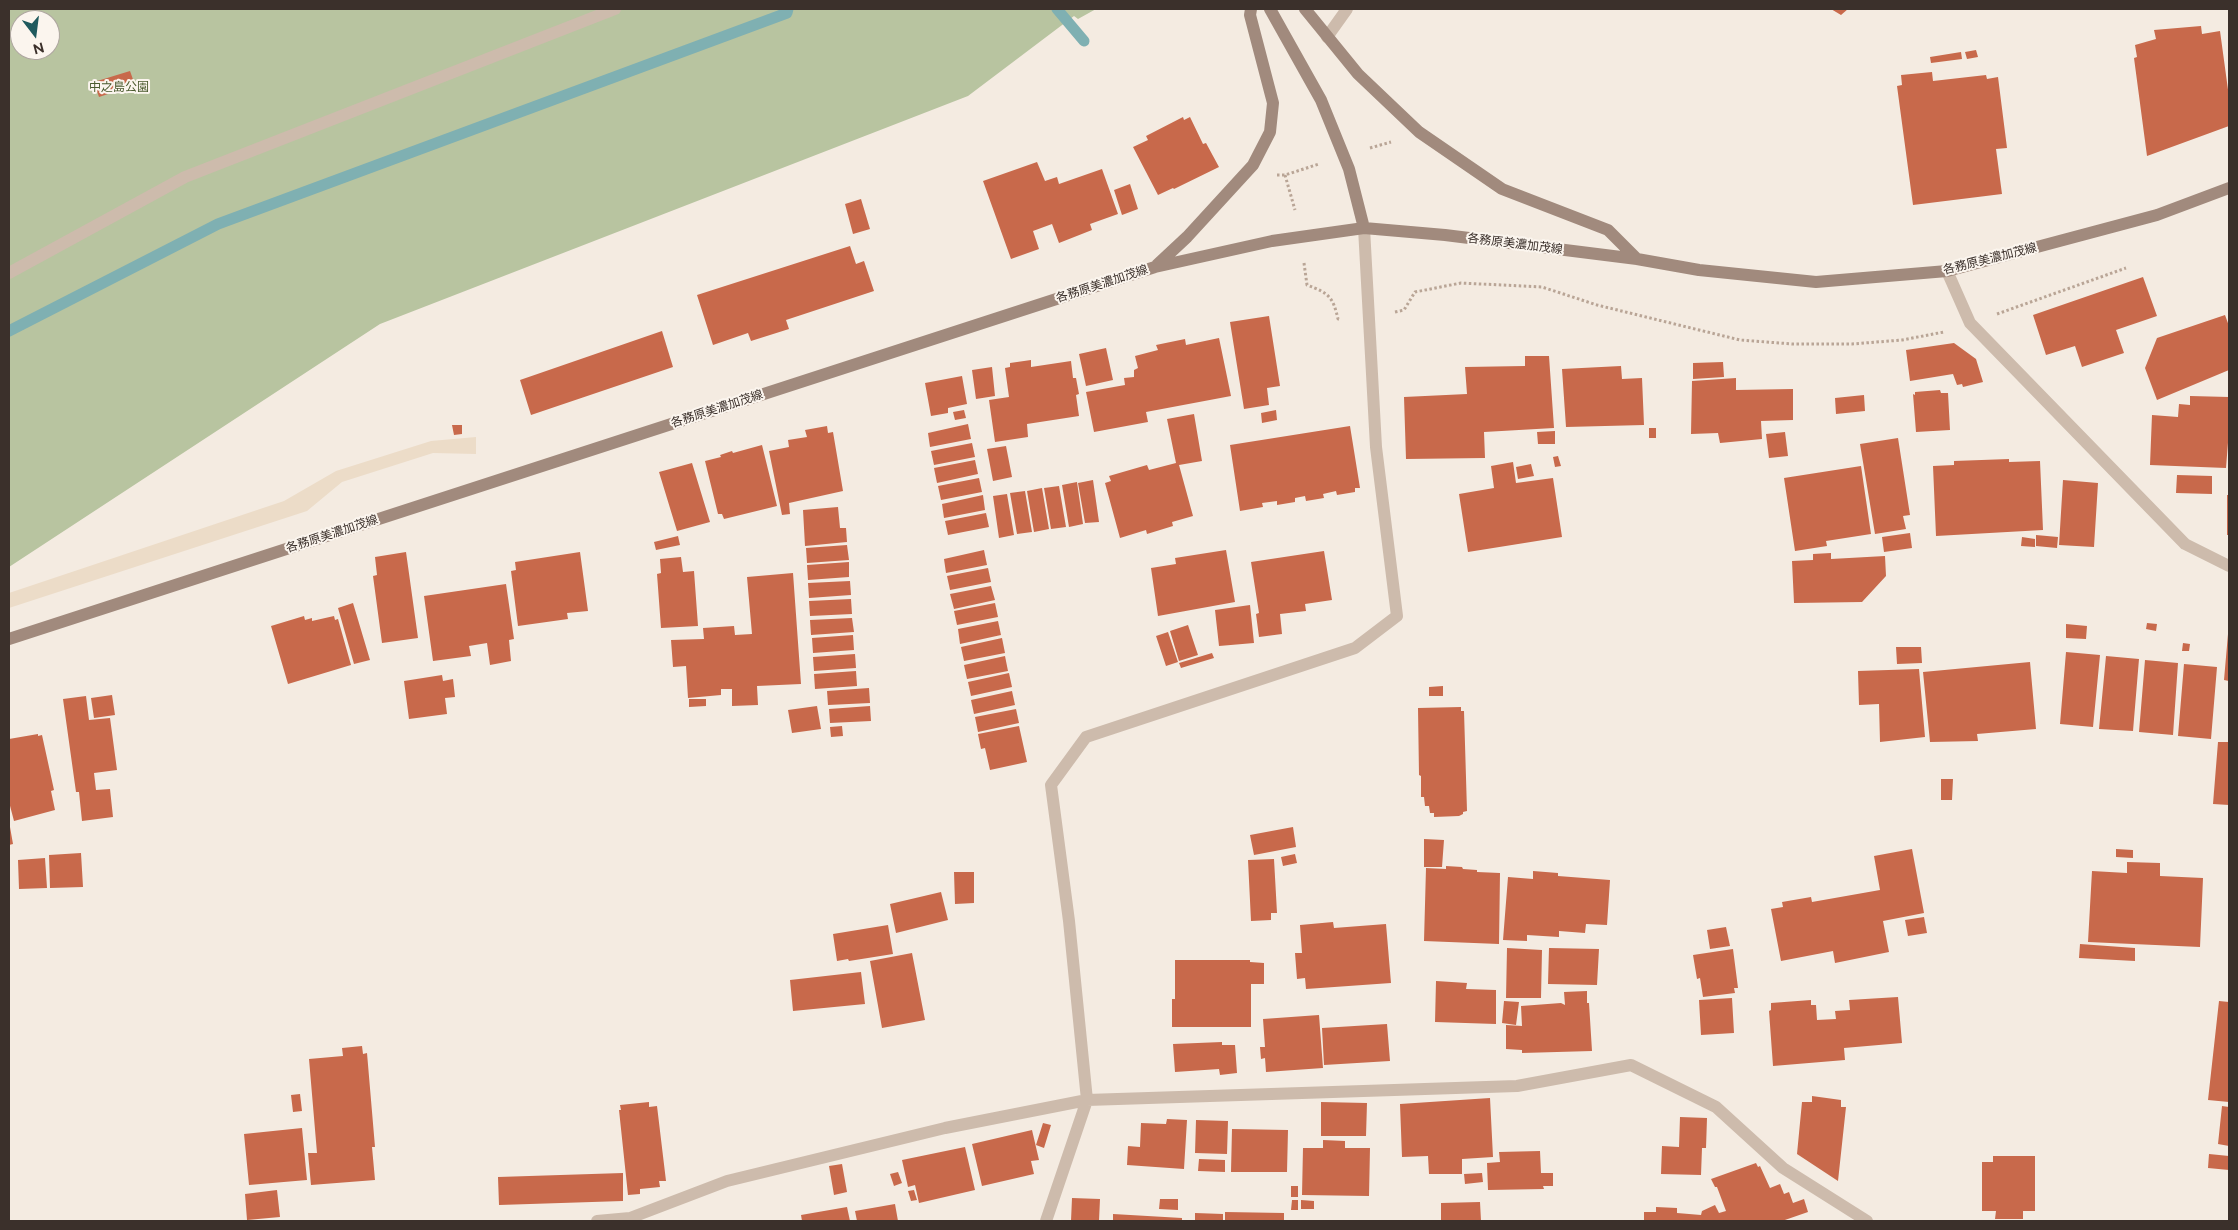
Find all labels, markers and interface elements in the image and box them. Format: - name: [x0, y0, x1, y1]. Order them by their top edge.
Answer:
- north arrow: [10, 10, 60, 60]
- text: N: [31, 39, 46, 58]
- park label: 中之島公園: [89, 80, 149, 94]
- street label: 各務原美濃加茂線: [1466, 231, 1564, 257]
- street label: 各務原美濃加茂線: [1942, 240, 2038, 278]
- street label: 各務原美濃加茂線: [1054, 262, 1150, 306]
- street label: 各務原美濃加茂線: [669, 387, 765, 431]
- street label: 各務原美濃加茂線: [284, 512, 380, 556]

